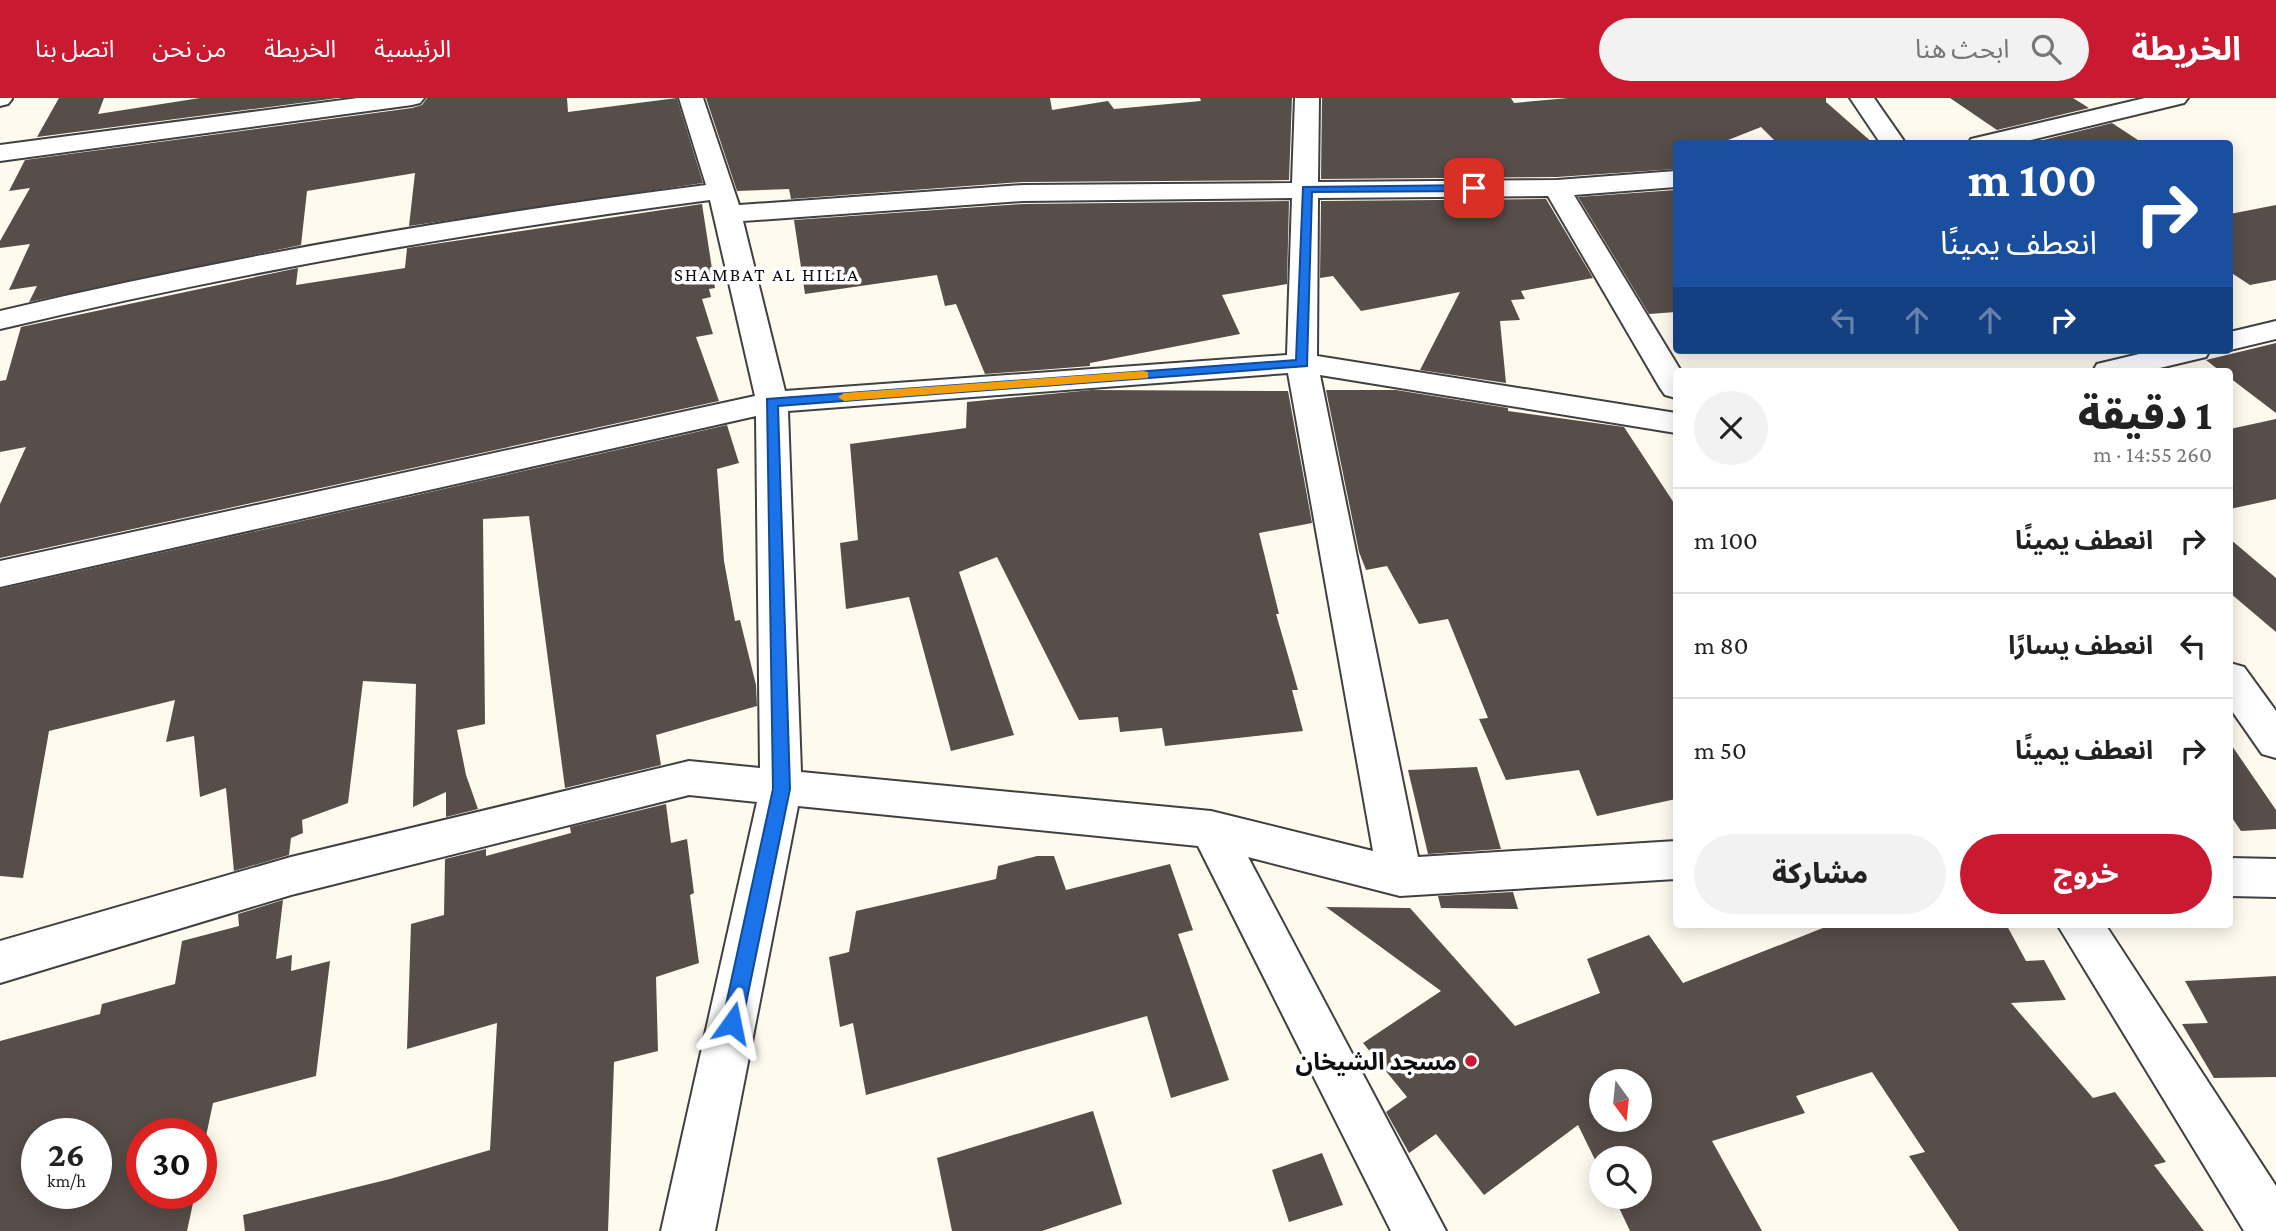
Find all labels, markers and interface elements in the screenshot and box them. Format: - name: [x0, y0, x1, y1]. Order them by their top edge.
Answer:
- search box: [1599, 18, 2089, 81]
- icon: search: [2027, 30, 2065, 68]
- text: الخريطة: [2131, 30, 2241, 67]
- text: اتصل بنا: [35, 35, 114, 62]
- text: من نحن: [152, 35, 226, 62]
- text: الخريطة: [264, 35, 336, 62]
- text: الرئيسية: [374, 35, 451, 62]
- text: ابحث هنا: [1915, 35, 2009, 64]
- text: 100 m: [1968, 152, 2097, 207]
- pin: [1444, 158, 1504, 218]
- icon: right: [2121, 168, 2212, 259]
- icon: arrive: [1455, 169, 1493, 207]
- text: انعطف يمينًا: [1940, 225, 2097, 261]
- district label: SHAMBAT AL HILLA: [674, 264, 860, 285]
- icon: left: [1825, 301, 1863, 339]
- icon: ahead: [1898, 301, 1936, 339]
- icon: ahead: [1971, 301, 2009, 339]
- icon: right: [2044, 301, 2082, 339]
- button: close: [1694, 391, 1768, 465]
- text: 1 دقيقة: [2078, 391, 2212, 438]
- text: 260 m · 14:55: [2093, 441, 2212, 467]
- icon: right: [2174, 522, 2212, 560]
- text: 100 m: [1694, 526, 1758, 555]
- text: انعطف يمينًا: [2015, 526, 2153, 555]
- icon: left: [2174, 627, 2212, 665]
- text: 80 m: [1694, 631, 1748, 660]
- text: انعطف يسارًا: [2008, 631, 2153, 660]
- icon: right: [2174, 732, 2212, 770]
- text: 50 m: [1694, 736, 1747, 765]
- text: انعطف يمينًا: [2015, 736, 2153, 765]
- button: مشاركة: [1694, 834, 1946, 914]
- button: خروج: [1960, 834, 2212, 914]
- position arrow: [695, 986, 769, 1060]
- place label: مسجد الشيخان: [1295, 1048, 1457, 1076]
- marker: مسجد الشيخان: [1463, 1053, 1479, 1069]
- north arrow: [1589, 1069, 1652, 1132]
- map controls: [1589, 1069, 1652, 1209]
- speed limit sign: 30: [126, 1118, 217, 1209]
- text: 26: [48, 1135, 85, 1174]
- button: search: [1589, 1146, 1652, 1209]
- text: km/h: [47, 1171, 86, 1191]

